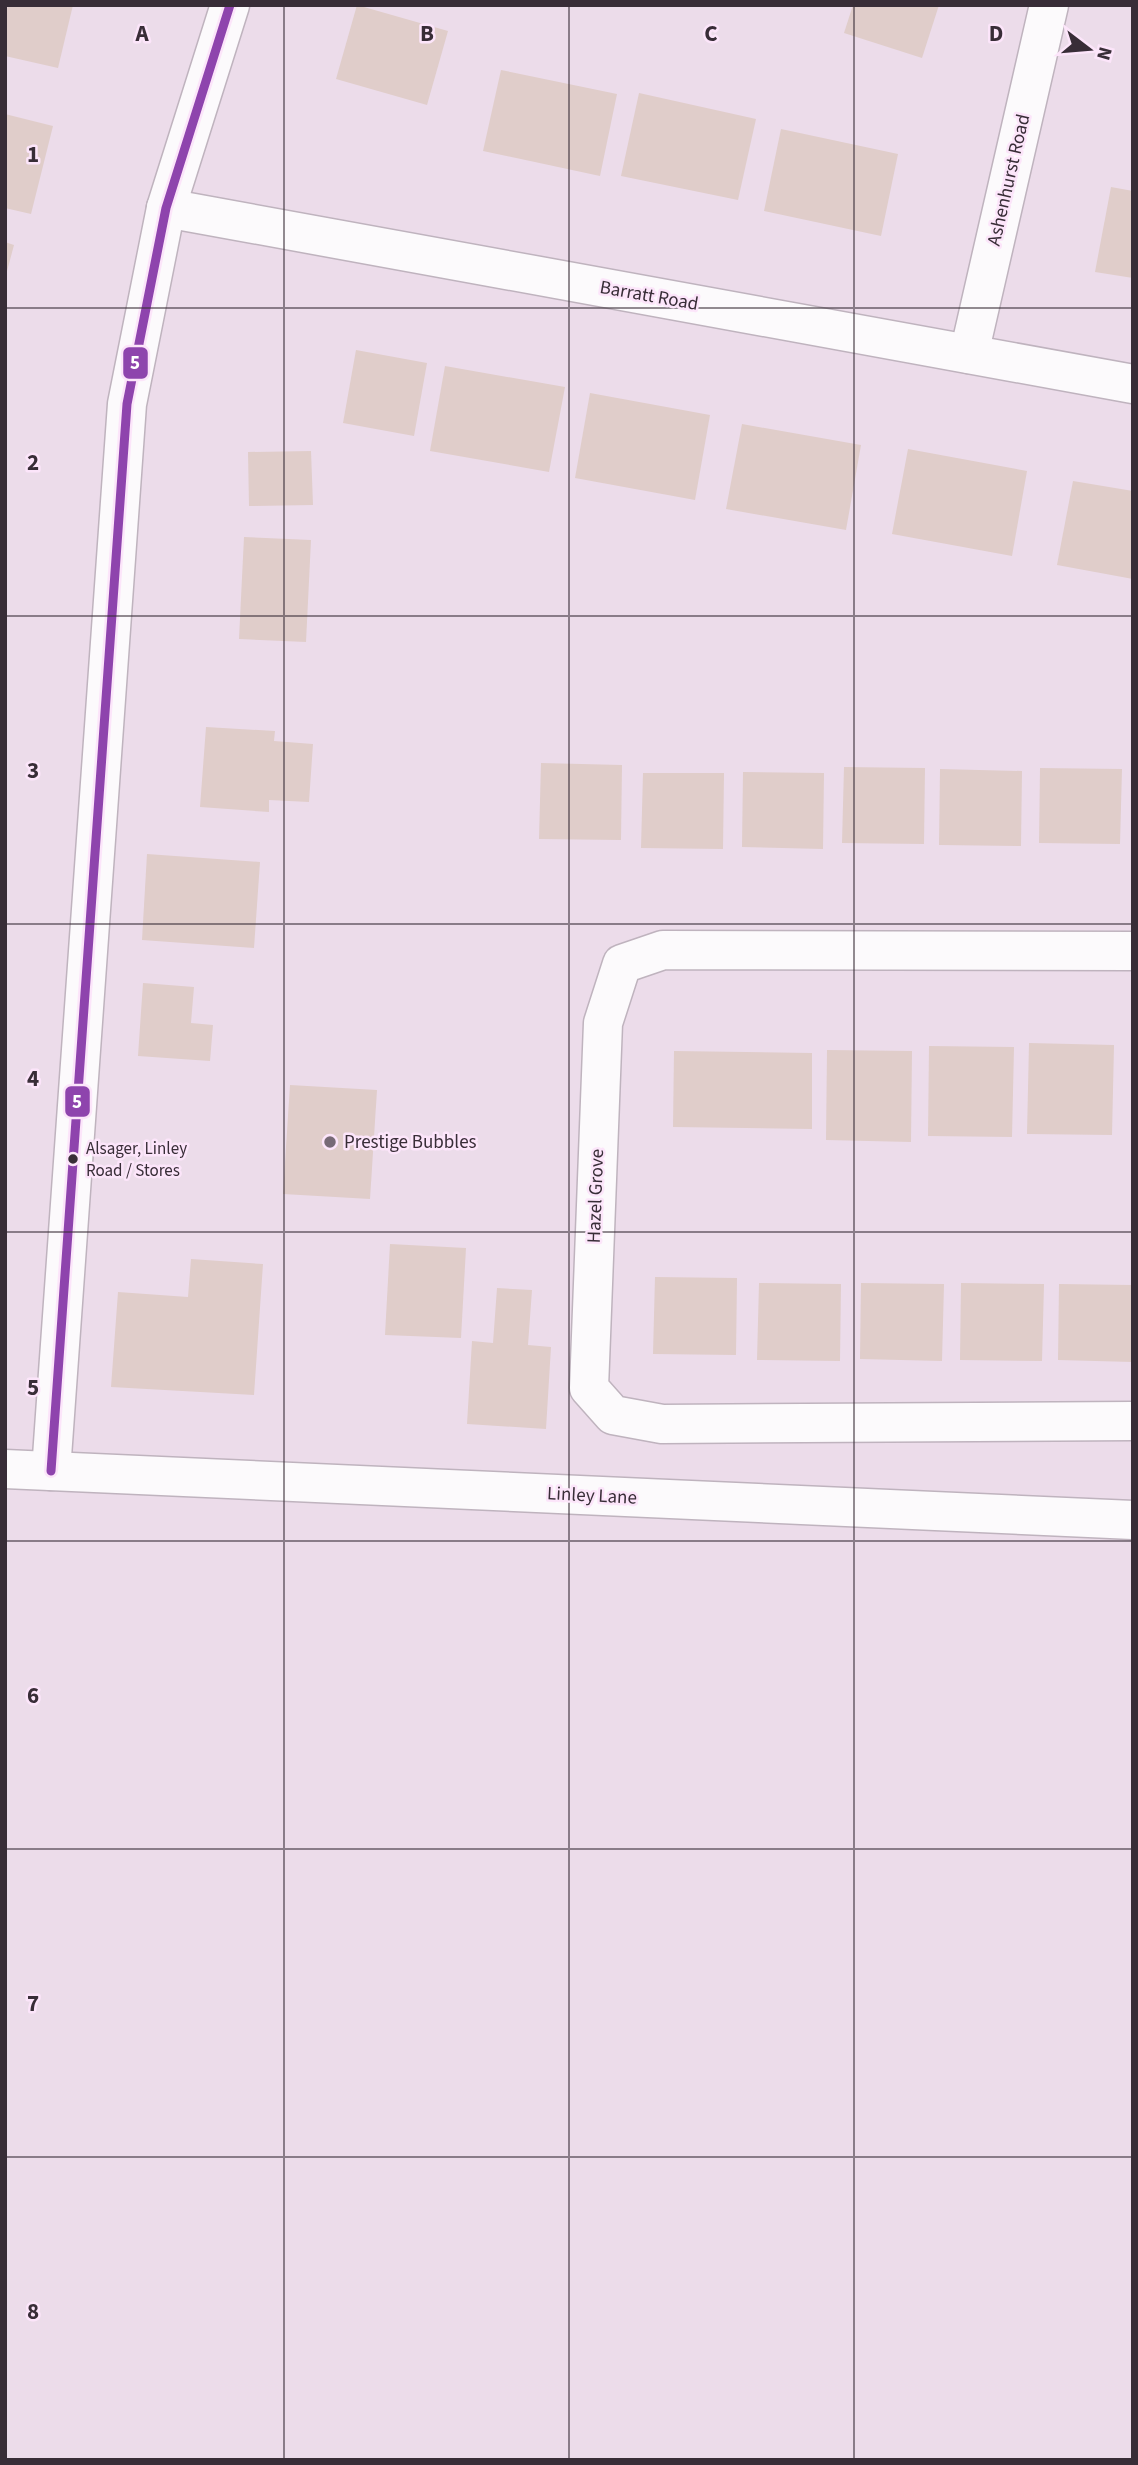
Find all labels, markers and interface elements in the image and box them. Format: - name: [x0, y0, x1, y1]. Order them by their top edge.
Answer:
- north arrow: [1054, 14, 1124, 84]
- text: A: [134, 17, 149, 50]
- text: B: [420, 17, 434, 50]
- text: C: [704, 17, 718, 50]
- text: D: [989, 17, 1003, 50]
- text: N: [1089, 43, 1119, 63]
- street label: Ashenhurst Road: [981, 111, 1037, 249]
- text: 1: [27, 138, 39, 171]
- street label: Barratt Road: [597, 274, 701, 318]
- line badge: 5: [122, 346, 149, 380]
- text: 5: [130, 350, 140, 377]
- text: 2: [27, 446, 39, 479]
- text: 3: [27, 754, 39, 787]
- text: 4: [27, 1062, 39, 1095]
- line badge: 5: [64, 1085, 91, 1118]
- text: 5: [72, 1089, 82, 1116]
- place label: Prestige Bubbles: [344, 1129, 477, 1156]
- marker: Prestige Bubbles: [322, 1134, 338, 1150]
- place label: Alsager, Linley Road / Stores: [86, 1137, 187, 1183]
- street label: Hazel Grove: [581, 1148, 611, 1244]
- marker: Alsager, Linley Road / Stores: [66, 1152, 80, 1166]
- text: 5: [27, 1371, 39, 1404]
- street label: Linley Lane: [546, 1480, 638, 1512]
- text: 6: [27, 1679, 39, 1712]
- text: 7: [27, 1987, 39, 2020]
- text: 8: [27, 2295, 39, 2328]

